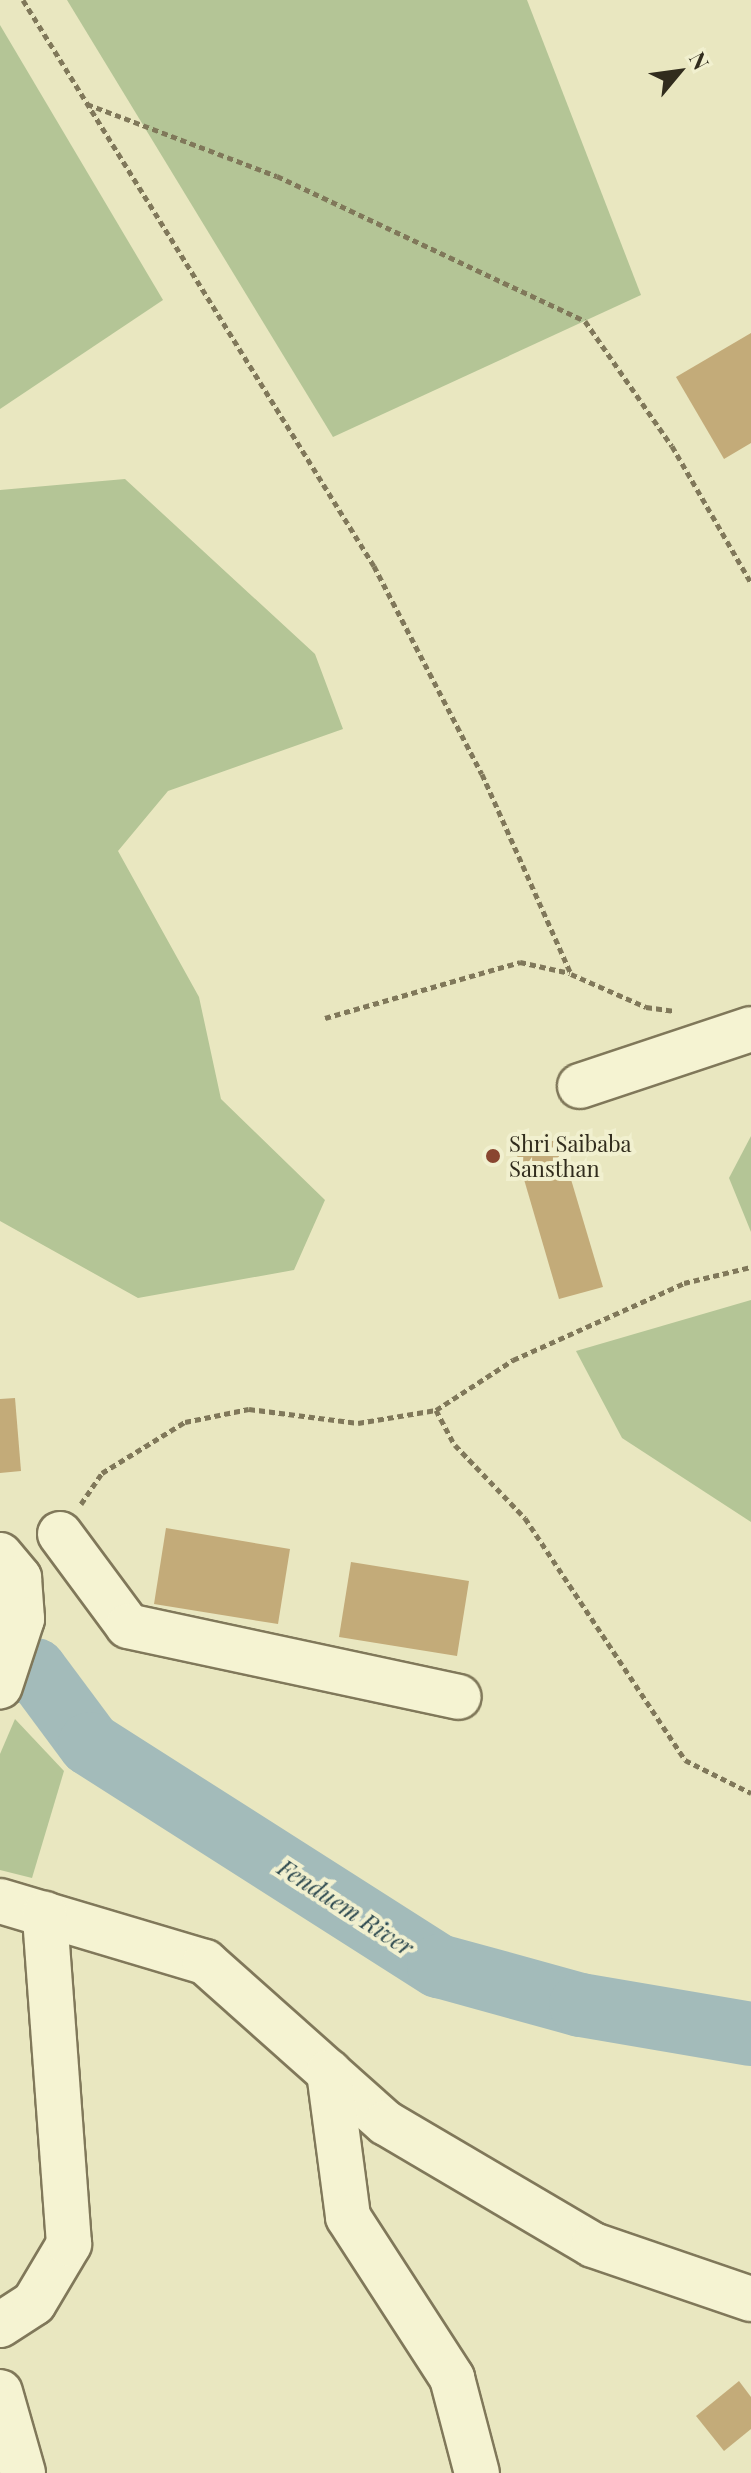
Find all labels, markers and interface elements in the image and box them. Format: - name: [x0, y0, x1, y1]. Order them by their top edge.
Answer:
- north arrow: [639, 32, 719, 112]
- text: N: [683, 46, 717, 75]
- place label: Shri Saibaba Sansthan: [509, 1130, 631, 1182]
- marker: Shri Saibaba Sansthan: [484, 1147, 502, 1165]
- water label: Fenduem River: [273, 1853, 419, 1961]

